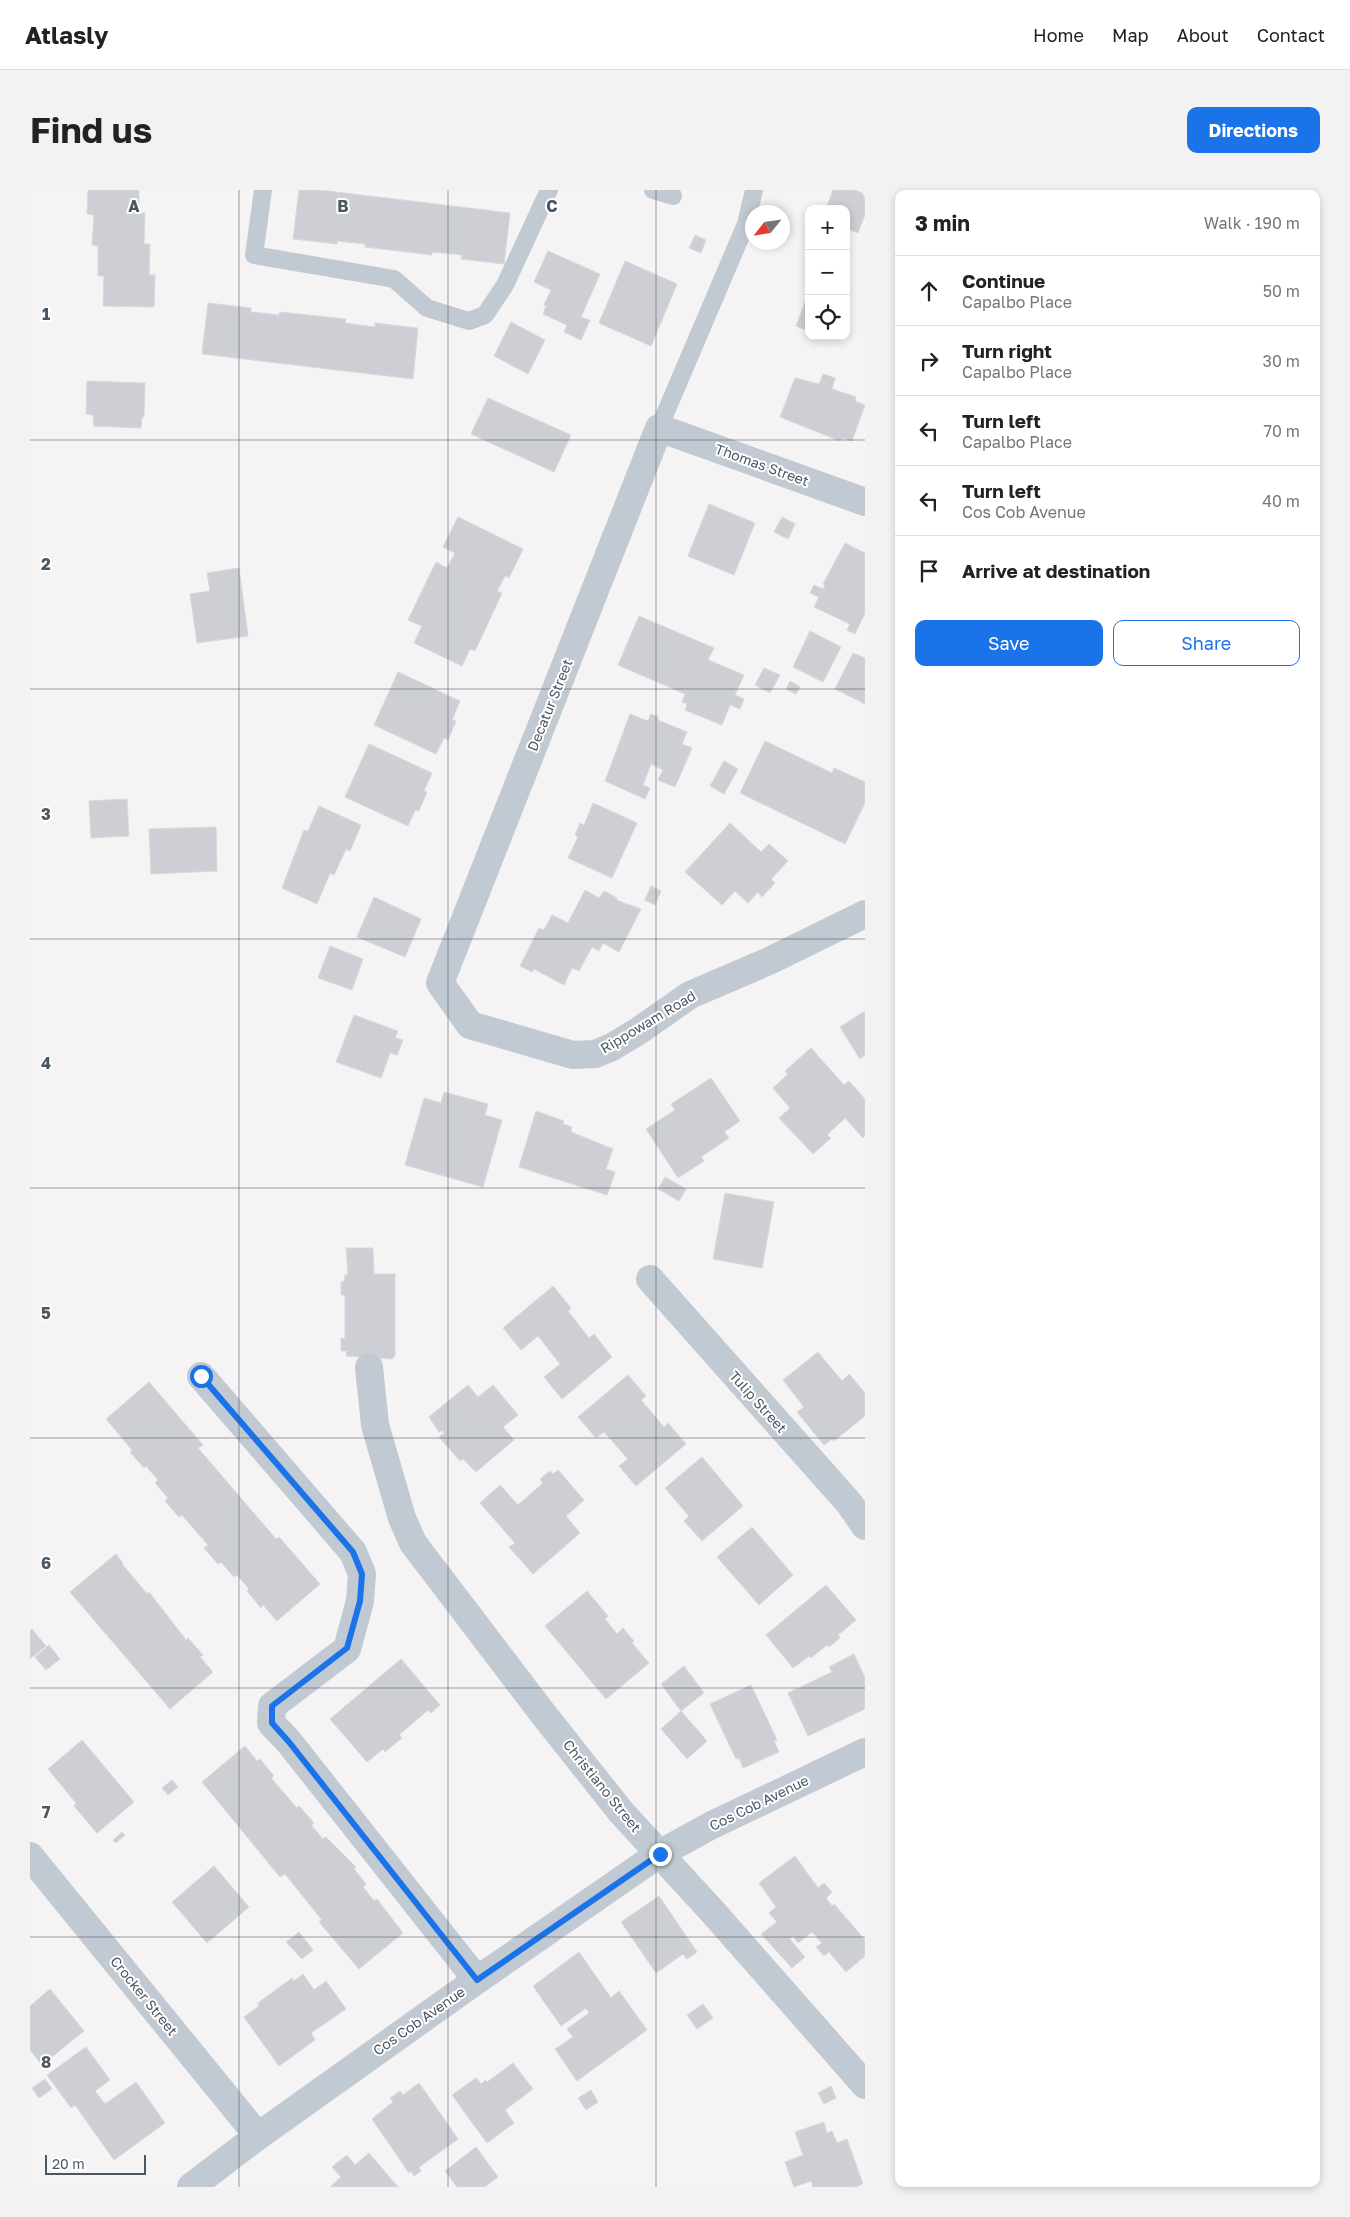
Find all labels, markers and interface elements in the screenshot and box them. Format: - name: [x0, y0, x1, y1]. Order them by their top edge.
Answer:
- text: Atlasly: [25, 20, 108, 49]
- text: Home: [1033, 24, 1084, 46]
- text: Map: [1112, 24, 1149, 46]
- text: About: [1177, 24, 1229, 46]
- text: Contact: [1257, 24, 1325, 46]
- button: Directions: [1187, 107, 1320, 153]
- text: Find us: [30, 109, 152, 151]
- text: A: [128, 196, 140, 216]
- text: B: [337, 196, 349, 216]
- text: C: [546, 196, 558, 216]
- north arrow: [745, 205, 790, 250]
- map controls: [805, 205, 850, 340]
- button: +: [805, 205, 850, 250]
- text: 3 min: [915, 210, 970, 236]
- text: Walk · 190 m: [1204, 213, 1300, 233]
- button: −: [805, 250, 850, 295]
- text: Continue: [962, 269, 1045, 292]
- icon: ahead: [915, 277, 943, 305]
- text: 50 m: [1263, 281, 1300, 301]
- text: Capalbo Place: [962, 292, 1072, 312]
- button: locate: [805, 295, 850, 340]
- text: 1: [42, 304, 50, 324]
- text: Turn right: [962, 339, 1052, 362]
- icon: right: [915, 347, 943, 375]
- text: 30 m: [1263, 351, 1300, 371]
- text: Capalbo Place: [962, 362, 1072, 382]
- text: Turn left: [962, 409, 1041, 432]
- icon: left: [915, 417, 943, 445]
- text: 70 m: [1263, 421, 1300, 441]
- text: Capalbo Place: [962, 432, 1072, 452]
- street label: Thomas Street: [713, 440, 811, 489]
- text: Turn left: [962, 479, 1041, 502]
- icon: left: [915, 487, 943, 515]
- text: 40 m: [1262, 491, 1300, 511]
- text: Cos Cob Avenue: [962, 502, 1086, 522]
- text: 2: [41, 554, 51, 574]
- icon: arrive: [915, 557, 943, 585]
- text: Arrive at destination: [962, 559, 1150, 582]
- button: Save: [915, 620, 1103, 666]
- button: Share: [1113, 620, 1300, 666]
- street label: Decatur Street: [523, 656, 576, 753]
- text: 3: [41, 804, 51, 824]
- street label: Rippowam Road: [597, 986, 698, 1057]
- text: 4: [41, 1053, 51, 1073]
- text: 5: [41, 1303, 51, 1323]
- route start: [190, 1365, 213, 1388]
- street label: Tulip Street: [726, 1367, 791, 1436]
- text: 6: [41, 1553, 51, 1573]
- street label: Christiano Street: [560, 1736, 645, 1835]
- street label: Cos Cob Avenue: [706, 1771, 811, 1834]
- text: 7: [42, 1802, 51, 1822]
- route end: [649, 1843, 672, 1866]
- street label: Crocker Street: [107, 1953, 182, 2039]
- street label: Cos Cob Avenue: [369, 1983, 468, 2059]
- text: 8: [41, 2052, 51, 2072]
- scale bar: [45, 2152, 146, 2175]
- text: 20 m: [52, 2155, 85, 2172]

